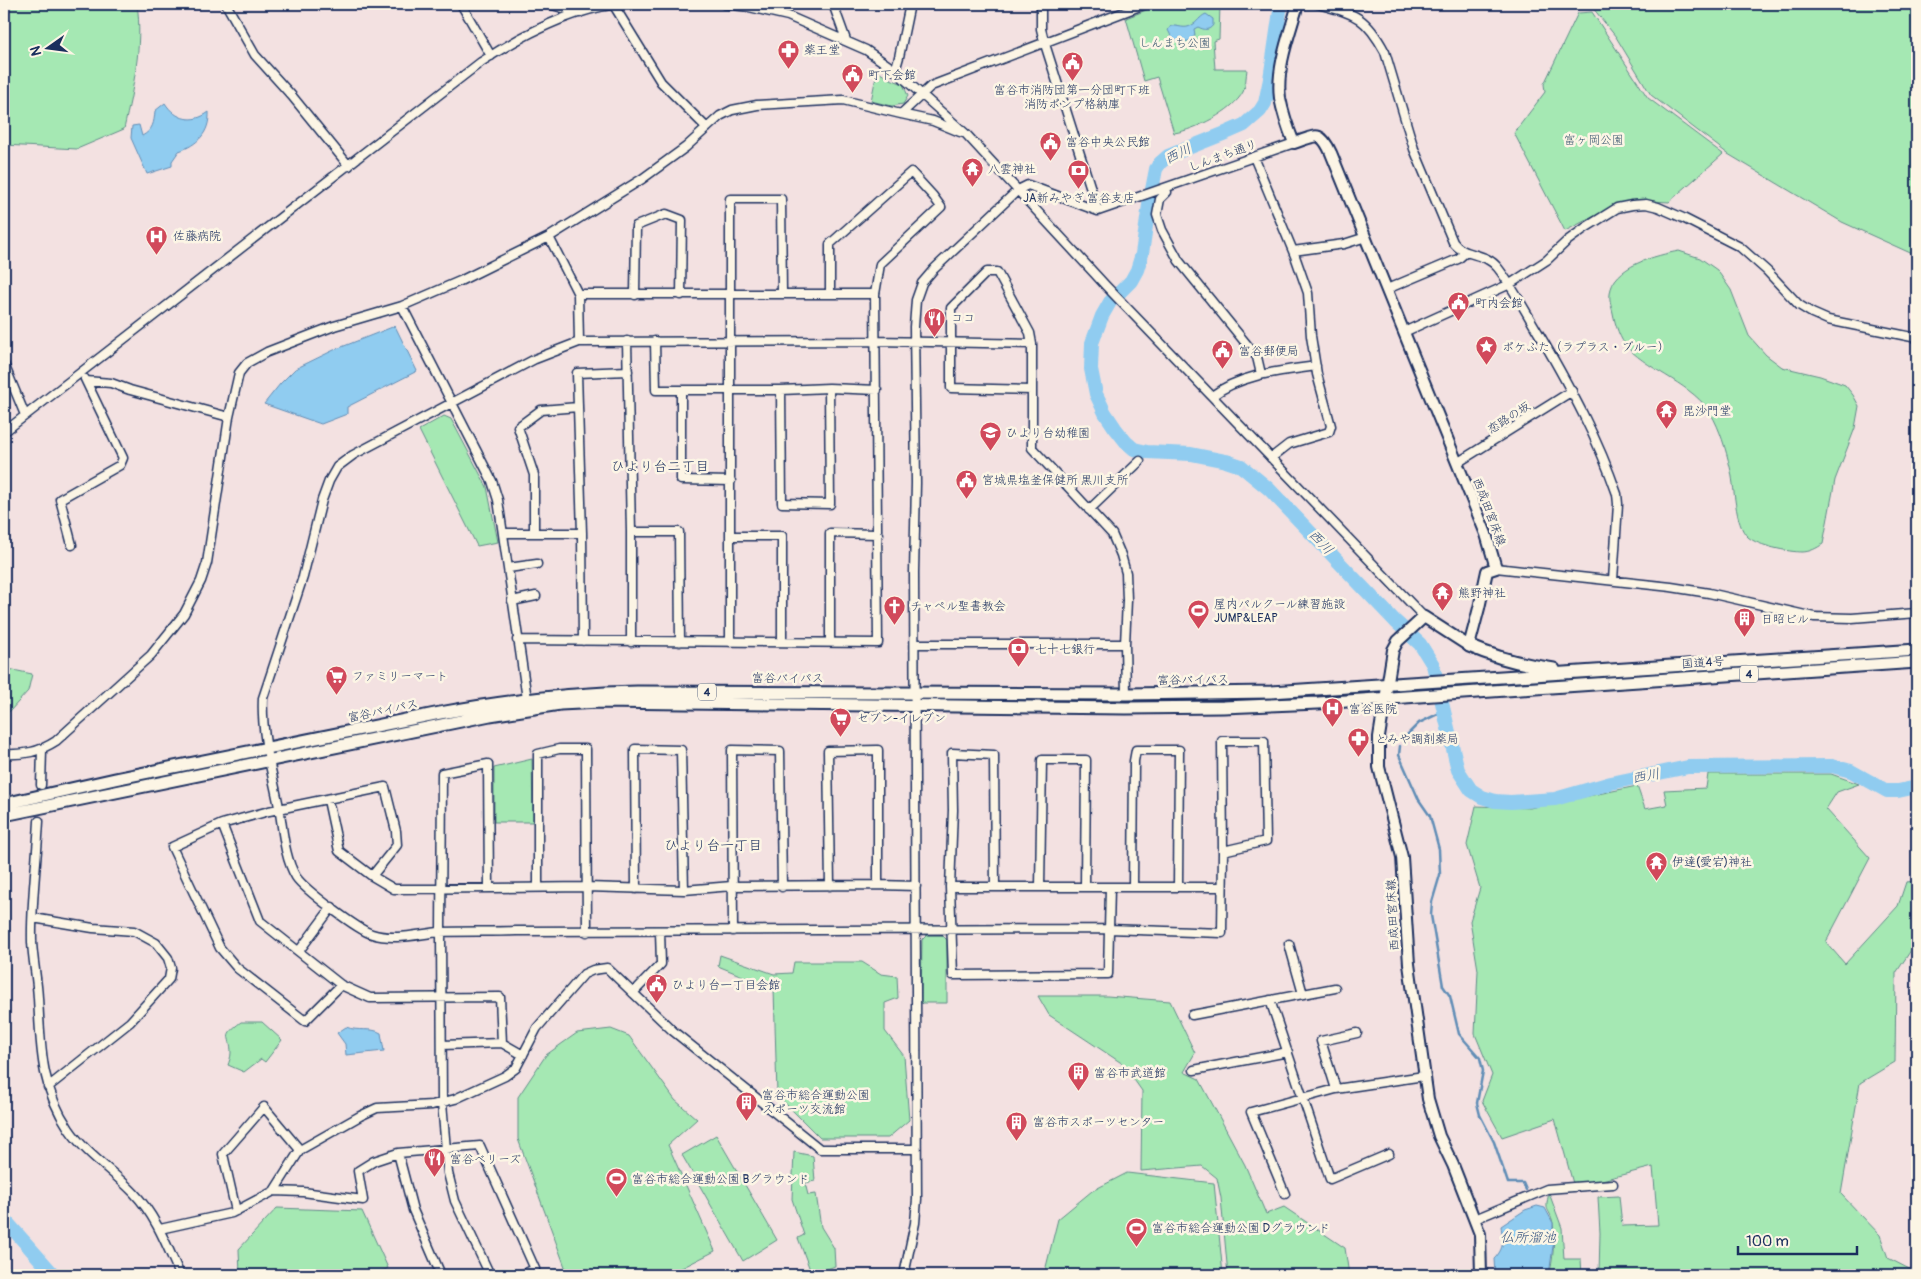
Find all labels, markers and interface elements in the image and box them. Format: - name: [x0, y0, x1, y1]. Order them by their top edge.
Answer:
- north arrow: [22, 22, 72, 72]
- park label: しんまち公園: [1139, 36, 1211, 51]
- pharmacy icon: 薬王堂: [776, 38, 800, 69]
- place label: 薬王堂: [804, 43, 840, 58]
- text: N: [26, 44, 45, 58]
- public building icon: 富谷市消防団第一分団町下班 消防ポンプ格納庫: [1060, 51, 1084, 82]
- public building icon: 町下会館: [840, 63, 864, 94]
- place label: 町下会館: [868, 68, 916, 83]
- place label: 富谷市消防団第一分団町下班 消防ポンプ格納庫: [994, 83, 1150, 112]
- public building icon: 富谷中央公民館: [1038, 130, 1062, 161]
- park label: 富ヶ岡公園: [1564, 133, 1624, 148]
- place label: 富谷中央公民館: [1066, 135, 1150, 150]
- street label: しんまち通り: [1187, 137, 1259, 175]
- water label: 西川: [1162, 140, 1194, 168]
- temple icon: 八雲神社: [960, 157, 984, 188]
- bank icon: JA新みやぎ 富谷支店: [1067, 159, 1091, 190]
- place label: 八雲神社: [988, 162, 1036, 177]
- place label: JA新みやぎ 富谷支店: [1023, 191, 1135, 206]
- hospital icon: 佐藤病院: [145, 224, 169, 255]
- place label: 佐藤病院: [173, 229, 221, 244]
- public building icon: 町内会館: [1447, 291, 1471, 322]
- place label: 町内会館: [1475, 296, 1523, 311]
- restaurant icon: ココ: [923, 306, 947, 337]
- place label: ココ: [951, 311, 975, 326]
- place icon: ポケふた（ラプラス・ブルー）: [1474, 335, 1498, 366]
- public building icon: 富谷郵便局: [1211, 339, 1235, 370]
- place label: ポケふた（ラプラス・ブルー）: [1502, 340, 1670, 355]
- place label: 富谷郵便局: [1239, 344, 1299, 359]
- street label: 恋路の坂: [1485, 399, 1533, 437]
- temple icon: 毘沙門堂: [1655, 399, 1679, 430]
- place label: 毘沙門堂: [1683, 404, 1731, 419]
- school or university icon: ひより台幼稚園: [978, 421, 1002, 452]
- place label: ひより台幼稚園: [1006, 426, 1090, 441]
- district label: ひより台二丁目: [611, 458, 709, 475]
- public building icon: 宮城県塩釜保健所 黒川支所: [954, 468, 978, 499]
- place label: 宮城県塩釜保健所 黒川支所: [982, 473, 1129, 488]
- street label: 西成田宮床線: [1469, 476, 1509, 548]
- water label: 西川: [1305, 526, 1337, 558]
- temple icon: 熊野神社: [1430, 581, 1454, 612]
- place label: 熊野神社: [1458, 586, 1506, 601]
- church icon: チャペル聖書教会: [882, 594, 906, 625]
- place label: 屋内パルクール練習施設 JUMP&LEAP: [1214, 597, 1345, 626]
- place label: チャペル聖書教会: [910, 599, 1006, 614]
- sports icon: 屋内パルクール練習施設 JUMP&LEAP: [1186, 599, 1210, 630]
- building icon: 日昭ビル: [1733, 607, 1757, 638]
- place label: 日昭ビル: [1761, 612, 1809, 627]
- bank icon: 七十七銀行: [1007, 637, 1031, 668]
- place label: 七十七銀行: [1035, 642, 1095, 657]
- street label: 国道4号: [1681, 654, 1725, 672]
- supermarket icon: ファミリーマート: [324, 664, 348, 695]
- road number: 4: [1740, 666, 1758, 682]
- place label: ファミリーマート: [352, 669, 448, 684]
- street label: 富谷バイパス: [752, 671, 824, 686]
- street label: 富谷バイパス: [1157, 672, 1229, 688]
- road number: 4: [698, 684, 716, 700]
- street label: 富谷バイパス: [346, 696, 420, 726]
- hospital icon: 富谷医院: [1321, 697, 1345, 728]
- place label: 富谷医院: [1349, 702, 1397, 717]
- supermarket icon: セブン-イレブン: [829, 706, 853, 737]
- place label: セブン-イレブン: [857, 711, 946, 726]
- pharmacy icon: とみや調剤薬局: [1347, 727, 1371, 758]
- place label: とみや調剤薬局: [1375, 732, 1459, 747]
- water label: 西川: [1631, 765, 1661, 787]
- district label: ひより台一丁目: [664, 837, 762, 854]
- temple icon: 伊達(愛宕)神社: [1644, 850, 1668, 881]
- place label: 伊達(愛宕)神社: [1672, 855, 1752, 870]
- street label: 西成田宮床線: [1384, 879, 1402, 951]
- public building icon: ひより台一丁目会館: [644, 973, 668, 1004]
- place label: ひより台一丁目会館: [672, 978, 780, 993]
- building icon: 富谷市武道館: [1066, 1061, 1090, 1092]
- place label: 富谷市武道館: [1094, 1066, 1166, 1081]
- place label: 富谷市総合運動公園 スポーツ交流館: [762, 1088, 870, 1117]
- building icon: 富谷市総合運動公園 スポーツ交流館: [734, 1090, 758, 1121]
- building icon: 富谷市スポーツセンター: [1005, 1110, 1029, 1141]
- place label: 富谷市スポーツセンター: [1033, 1115, 1164, 1130]
- restaurant icon: 富谷ベリーズ: [422, 1147, 446, 1178]
- place label: 富谷ベリーズ: [450, 1152, 521, 1167]
- sports icon: 富谷市総合運動公園 Bグラウンド: [604, 1167, 628, 1198]
- place label: 富谷市総合運動公園 Bグラウンド: [632, 1172, 809, 1187]
- sports icon: 富谷市総合運動公園 Dグラウンド: [1124, 1216, 1148, 1247]
- place label: 富谷市総合運動公園 Dグラウンド: [1152, 1221, 1330, 1236]
- scale bar: [1738, 1224, 1857, 1256]
- water label: 仏所溜池: [1500, 1229, 1557, 1246]
- text: 100 m: [1746, 1232, 1789, 1251]

